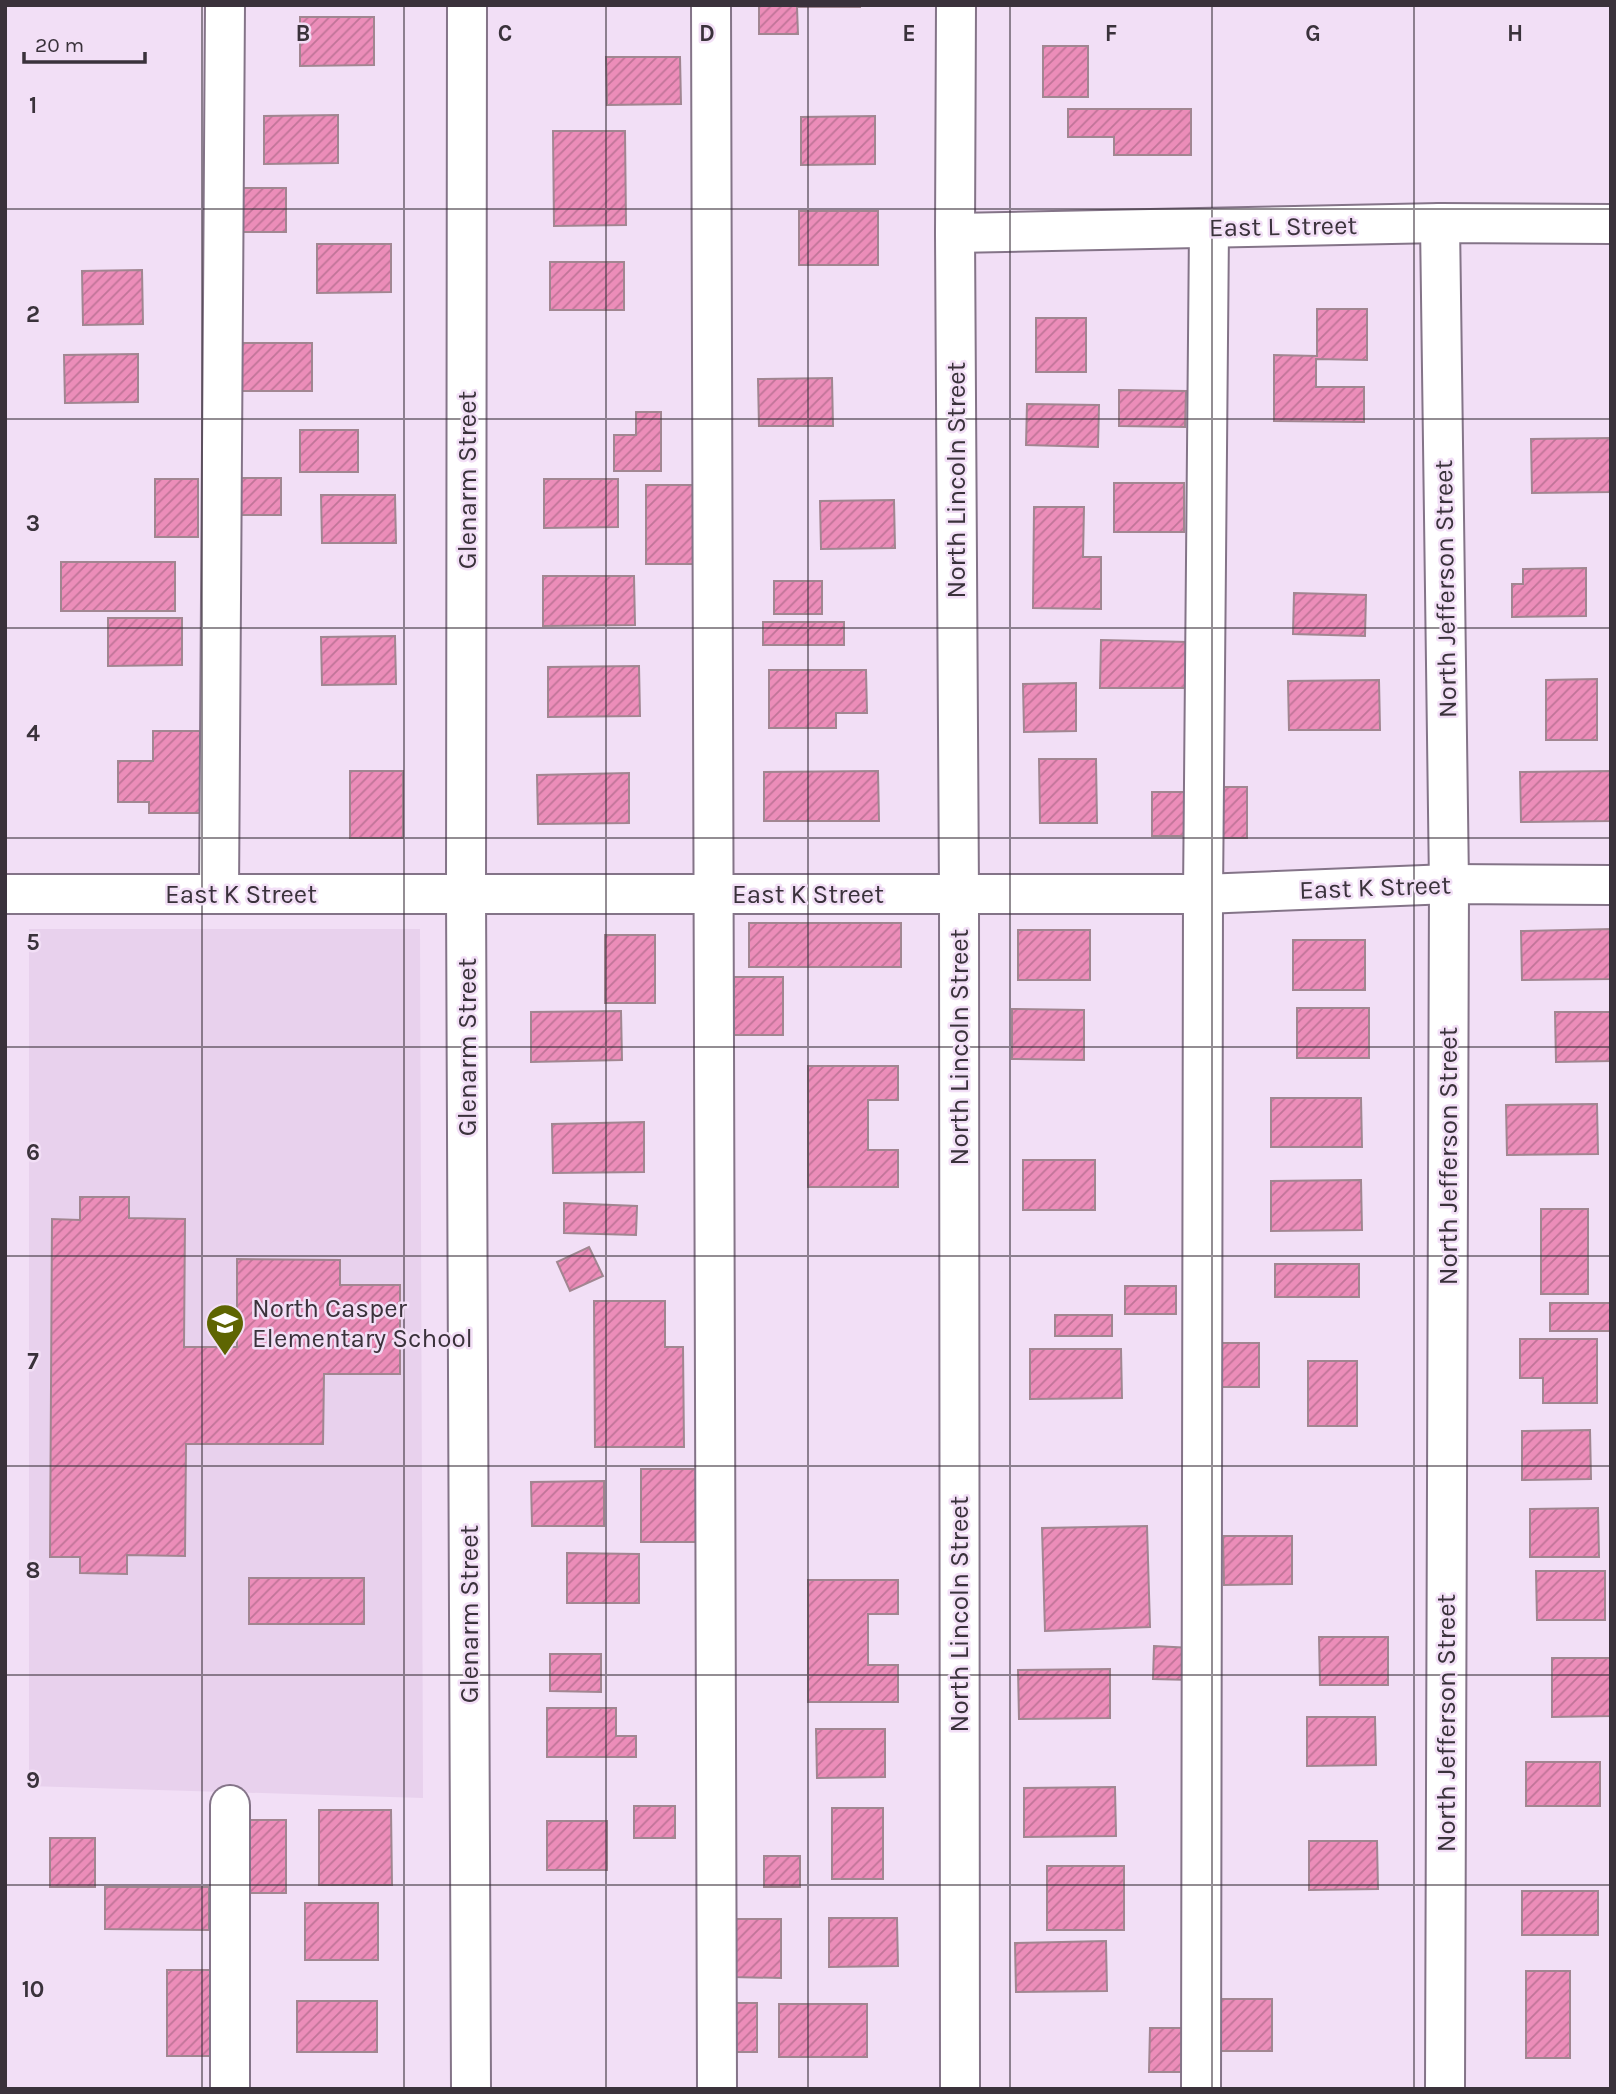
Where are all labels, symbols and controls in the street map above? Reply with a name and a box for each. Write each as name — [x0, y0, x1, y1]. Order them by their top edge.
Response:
text: B — [296, 20, 310, 47]
text: C — [498, 20, 512, 47]
text: D — [699, 20, 715, 47]
text: E — [902, 20, 916, 47]
text: F — [1105, 20, 1117, 47]
text: G — [1305, 20, 1321, 47]
text: H — [1507, 20, 1523, 47]
scale bar — [24, 21, 145, 65]
text: 20 m — [35, 33, 84, 57]
text: 1 — [29, 92, 37, 119]
street label: East L Street — [1209, 210, 1358, 243]
text: 2 — [26, 301, 40, 328]
street label: North Lincoln Street — [941, 361, 972, 598]
street label: Glenarm Street — [452, 390, 483, 569]
street label: North Jefferson Street — [1428, 459, 1463, 719]
text: 3 — [26, 510, 40, 537]
text: 4 — [26, 720, 40, 747]
street label: East K Street — [1299, 869, 1452, 906]
street label: East K Street — [165, 879, 317, 910]
street label: East K Street — [732, 879, 884, 910]
street label: North Lincoln Street — [944, 928, 975, 1165]
text: 5 — [26, 929, 40, 956]
street label: Glenarm Street — [452, 957, 483, 1136]
street label: North Jefferson Street — [1433, 1027, 1464, 1285]
text: 6 — [26, 1139, 40, 1166]
place label: North Casper Elementary School — [252, 1293, 473, 1354]
school or university icon: North Casper Elementary School — [204, 1302, 246, 1357]
text: 7 — [27, 1348, 39, 1375]
street label: North Lincoln Street — [944, 1495, 975, 1732]
street label: Glenarm Street — [454, 1524, 485, 1703]
text: 8 — [26, 1557, 40, 1584]
street label: North Jefferson Street — [1431, 1594, 1462, 1852]
text: 9 — [26, 1767, 40, 1794]
text: 10 — [22, 1976, 44, 2003]

